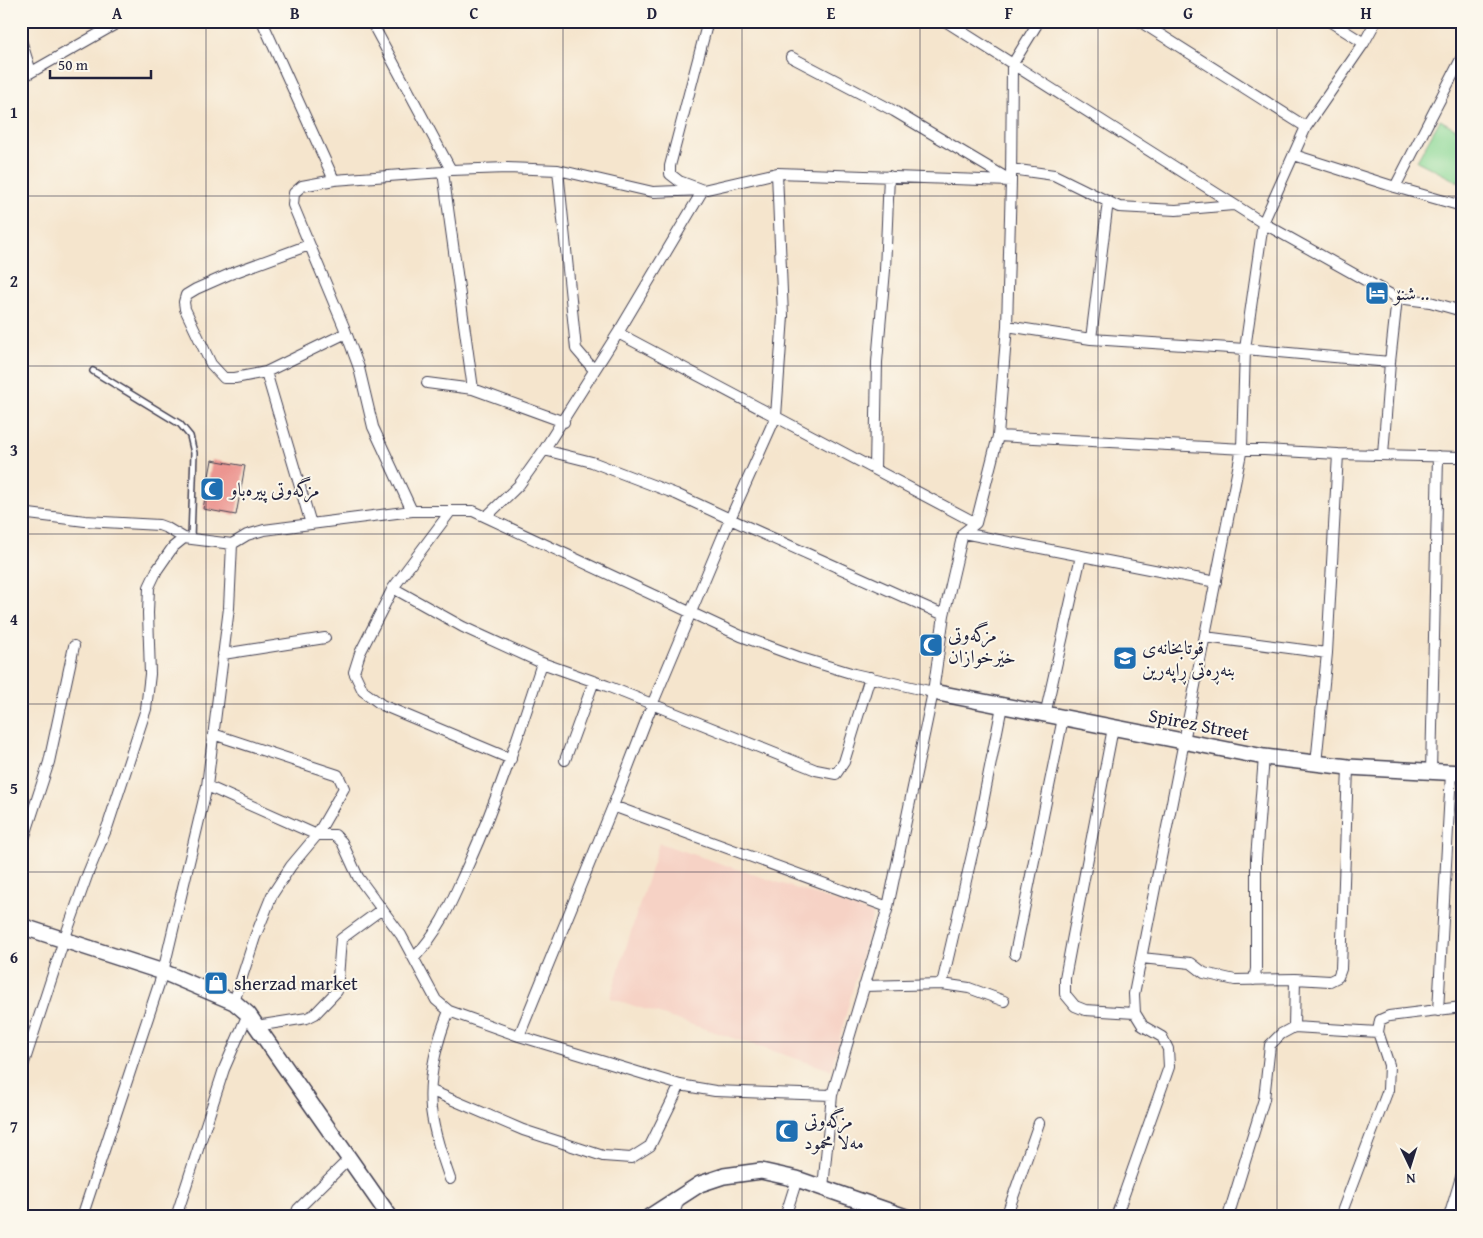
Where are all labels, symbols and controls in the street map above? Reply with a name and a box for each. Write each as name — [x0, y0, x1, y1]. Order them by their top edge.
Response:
text: A — [112, 1, 123, 25]
text: B — [290, 1, 300, 25]
text: C — [469, 1, 479, 25]
text: D — [647, 1, 657, 25]
text: E — [827, 1, 836, 25]
text: F — [1005, 1, 1013, 25]
text: G — [1183, 1, 1193, 25]
text: H — [1360, 1, 1372, 25]
scale bar — [50, 48, 151, 80]
text: 50 m — [58, 54, 89, 75]
text: 1 — [10, 100, 18, 124]
text: 2 — [10, 269, 18, 293]
place label: شنۆ .. — [1392, 279, 1429, 307]
hotel icon: شنۆ .. — [1364, 280, 1390, 306]
text: 3 — [10, 438, 18, 462]
place label: مزگەوتی پیرەباو — [228, 475, 320, 503]
mosque icon: مزگەوتی پیرەباو — [199, 476, 225, 502]
text: 4 — [10, 607, 18, 631]
place label: مزگەوتی خێرخوازان — [948, 620, 1016, 670]
mosque icon: مزگەوتی خێرخوازان — [918, 632, 944, 658]
place label: قوتابخانەی بنەڕەتی ڕاپەرین — [1142, 633, 1235, 685]
school or university icon: قوتابخانەی بنەڕەتی ڕاپەرین — [1112, 645, 1138, 671]
street label: Spirez Street — [1146, 701, 1252, 748]
text: 5 — [10, 776, 18, 800]
text: 6 — [10, 945, 18, 969]
place label: sherzad market — [234, 969, 358, 997]
shop icon: sherzad market — [203, 970, 229, 996]
place label: مزگه‌وتی مه‌لا محمود — [804, 1106, 864, 1156]
text: 7 — [10, 1114, 18, 1138]
mosque icon: مزگه‌وتی مه‌لا محمود — [774, 1118, 800, 1144]
north arrow — [1386, 1140, 1436, 1190]
text: N — [1405, 1169, 1416, 1189]

